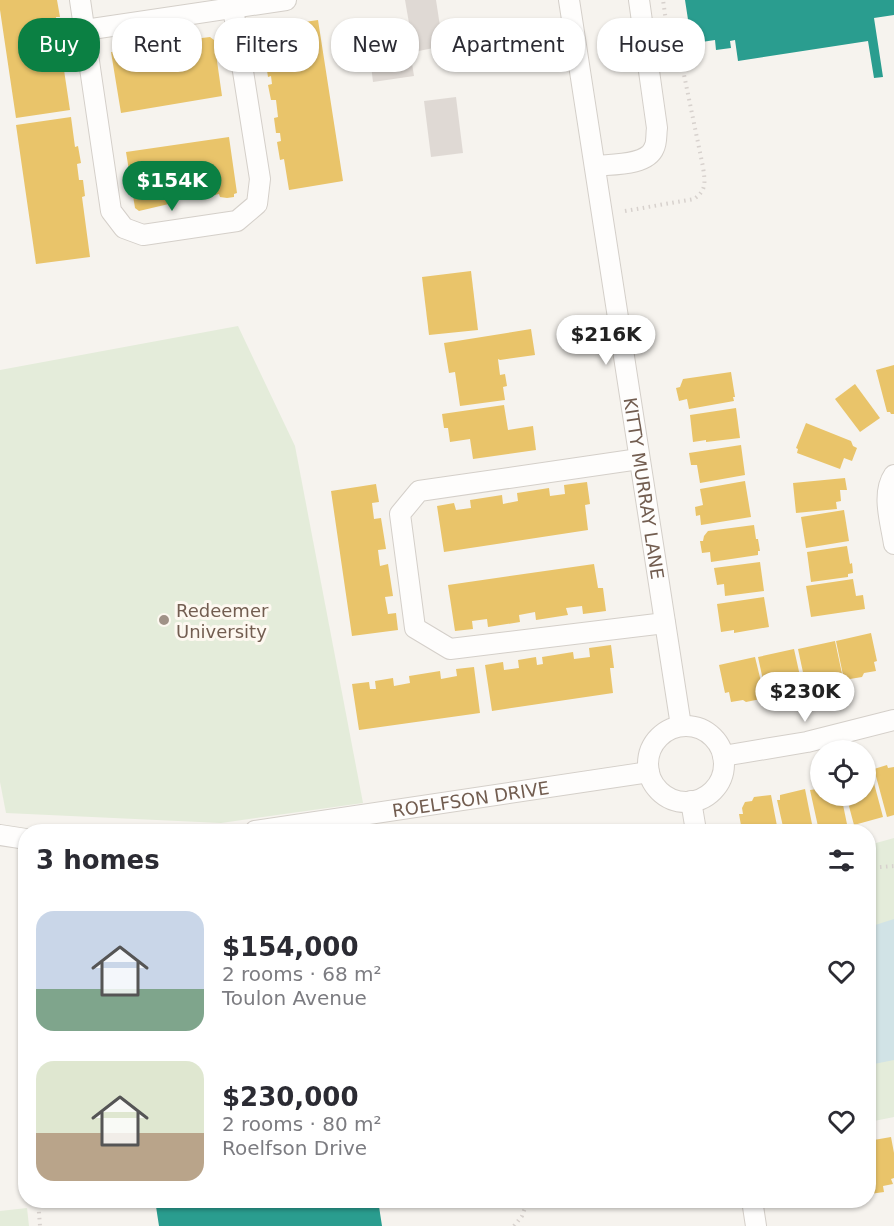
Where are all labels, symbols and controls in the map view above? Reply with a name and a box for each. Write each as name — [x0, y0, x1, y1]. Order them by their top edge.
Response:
chip: Buy — [18, 18, 100, 72]
chip: Rent — [112, 18, 202, 72]
chip: Filters — [214, 18, 319, 72]
chip: New — [331, 18, 419, 72]
chip: Apartment — [431, 18, 585, 72]
chip: House — [597, 18, 705, 72]
pin: $154K — [130, 161, 214, 212]
text: $154K — [136, 168, 208, 192]
pin: $216K — [564, 315, 648, 366]
text: $216K — [570, 322, 642, 346]
street label: KITTY MURRAY LANE — [620, 396, 669, 581]
place label: Redeemer University — [176, 600, 269, 642]
marker: Redeemer University — [157, 613, 171, 627]
pin: $230K — [763, 672, 847, 723]
text: $230K — [769, 679, 841, 703]
map controls — [810, 740, 876, 806]
button: locate — [810, 740, 876, 806]
street label: ROELFSON DRIVE — [391, 777, 550, 821]
icon: filters — [825, 844, 858, 877]
text: 3 homes — [36, 845, 160, 875]
text: $154,000 — [222, 932, 359, 962]
icon: home — [84, 935, 156, 1007]
icon: heart — [825, 955, 858, 988]
text: 2 rooms · 68 m² — [222, 962, 382, 986]
text: Toulon Avenue — [222, 986, 367, 1010]
text: $230,000 — [222, 1082, 359, 1112]
icon: home — [84, 1085, 156, 1157]
icon: heart — [825, 1105, 858, 1138]
text: 2 rooms · 80 m² — [222, 1112, 382, 1136]
text: Roelfson Drive — [222, 1136, 367, 1160]

